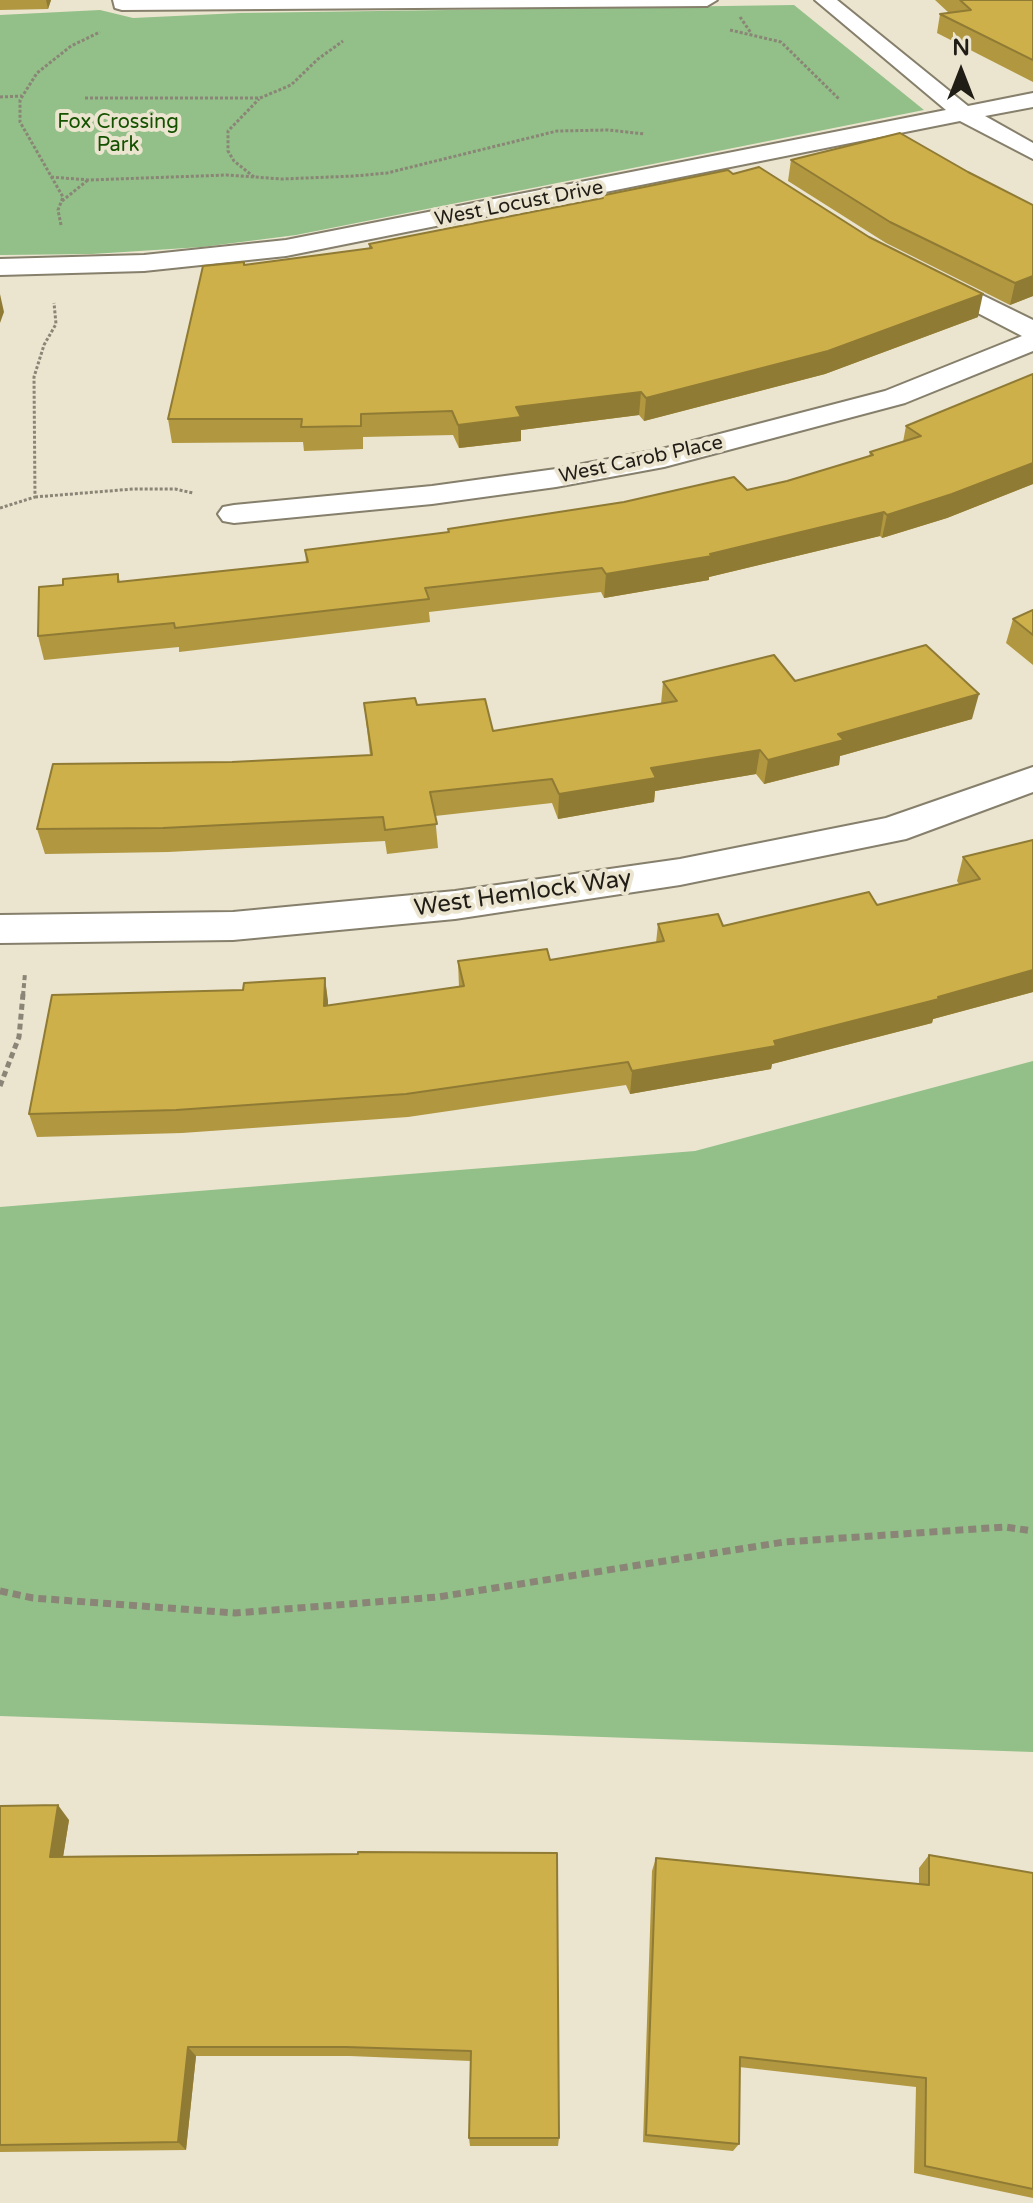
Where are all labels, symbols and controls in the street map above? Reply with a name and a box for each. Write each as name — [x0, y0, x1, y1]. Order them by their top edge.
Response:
north arrow — [921, 32, 1001, 112]
text: N — [952, 35, 970, 61]
park label: Fox Crossing Park — [57, 111, 179, 158]
street label: West Locust Drive — [433, 176, 605, 232]
street label: West Carob Place — [557, 431, 725, 489]
street label: West Hemlock Way — [412, 864, 634, 924]

